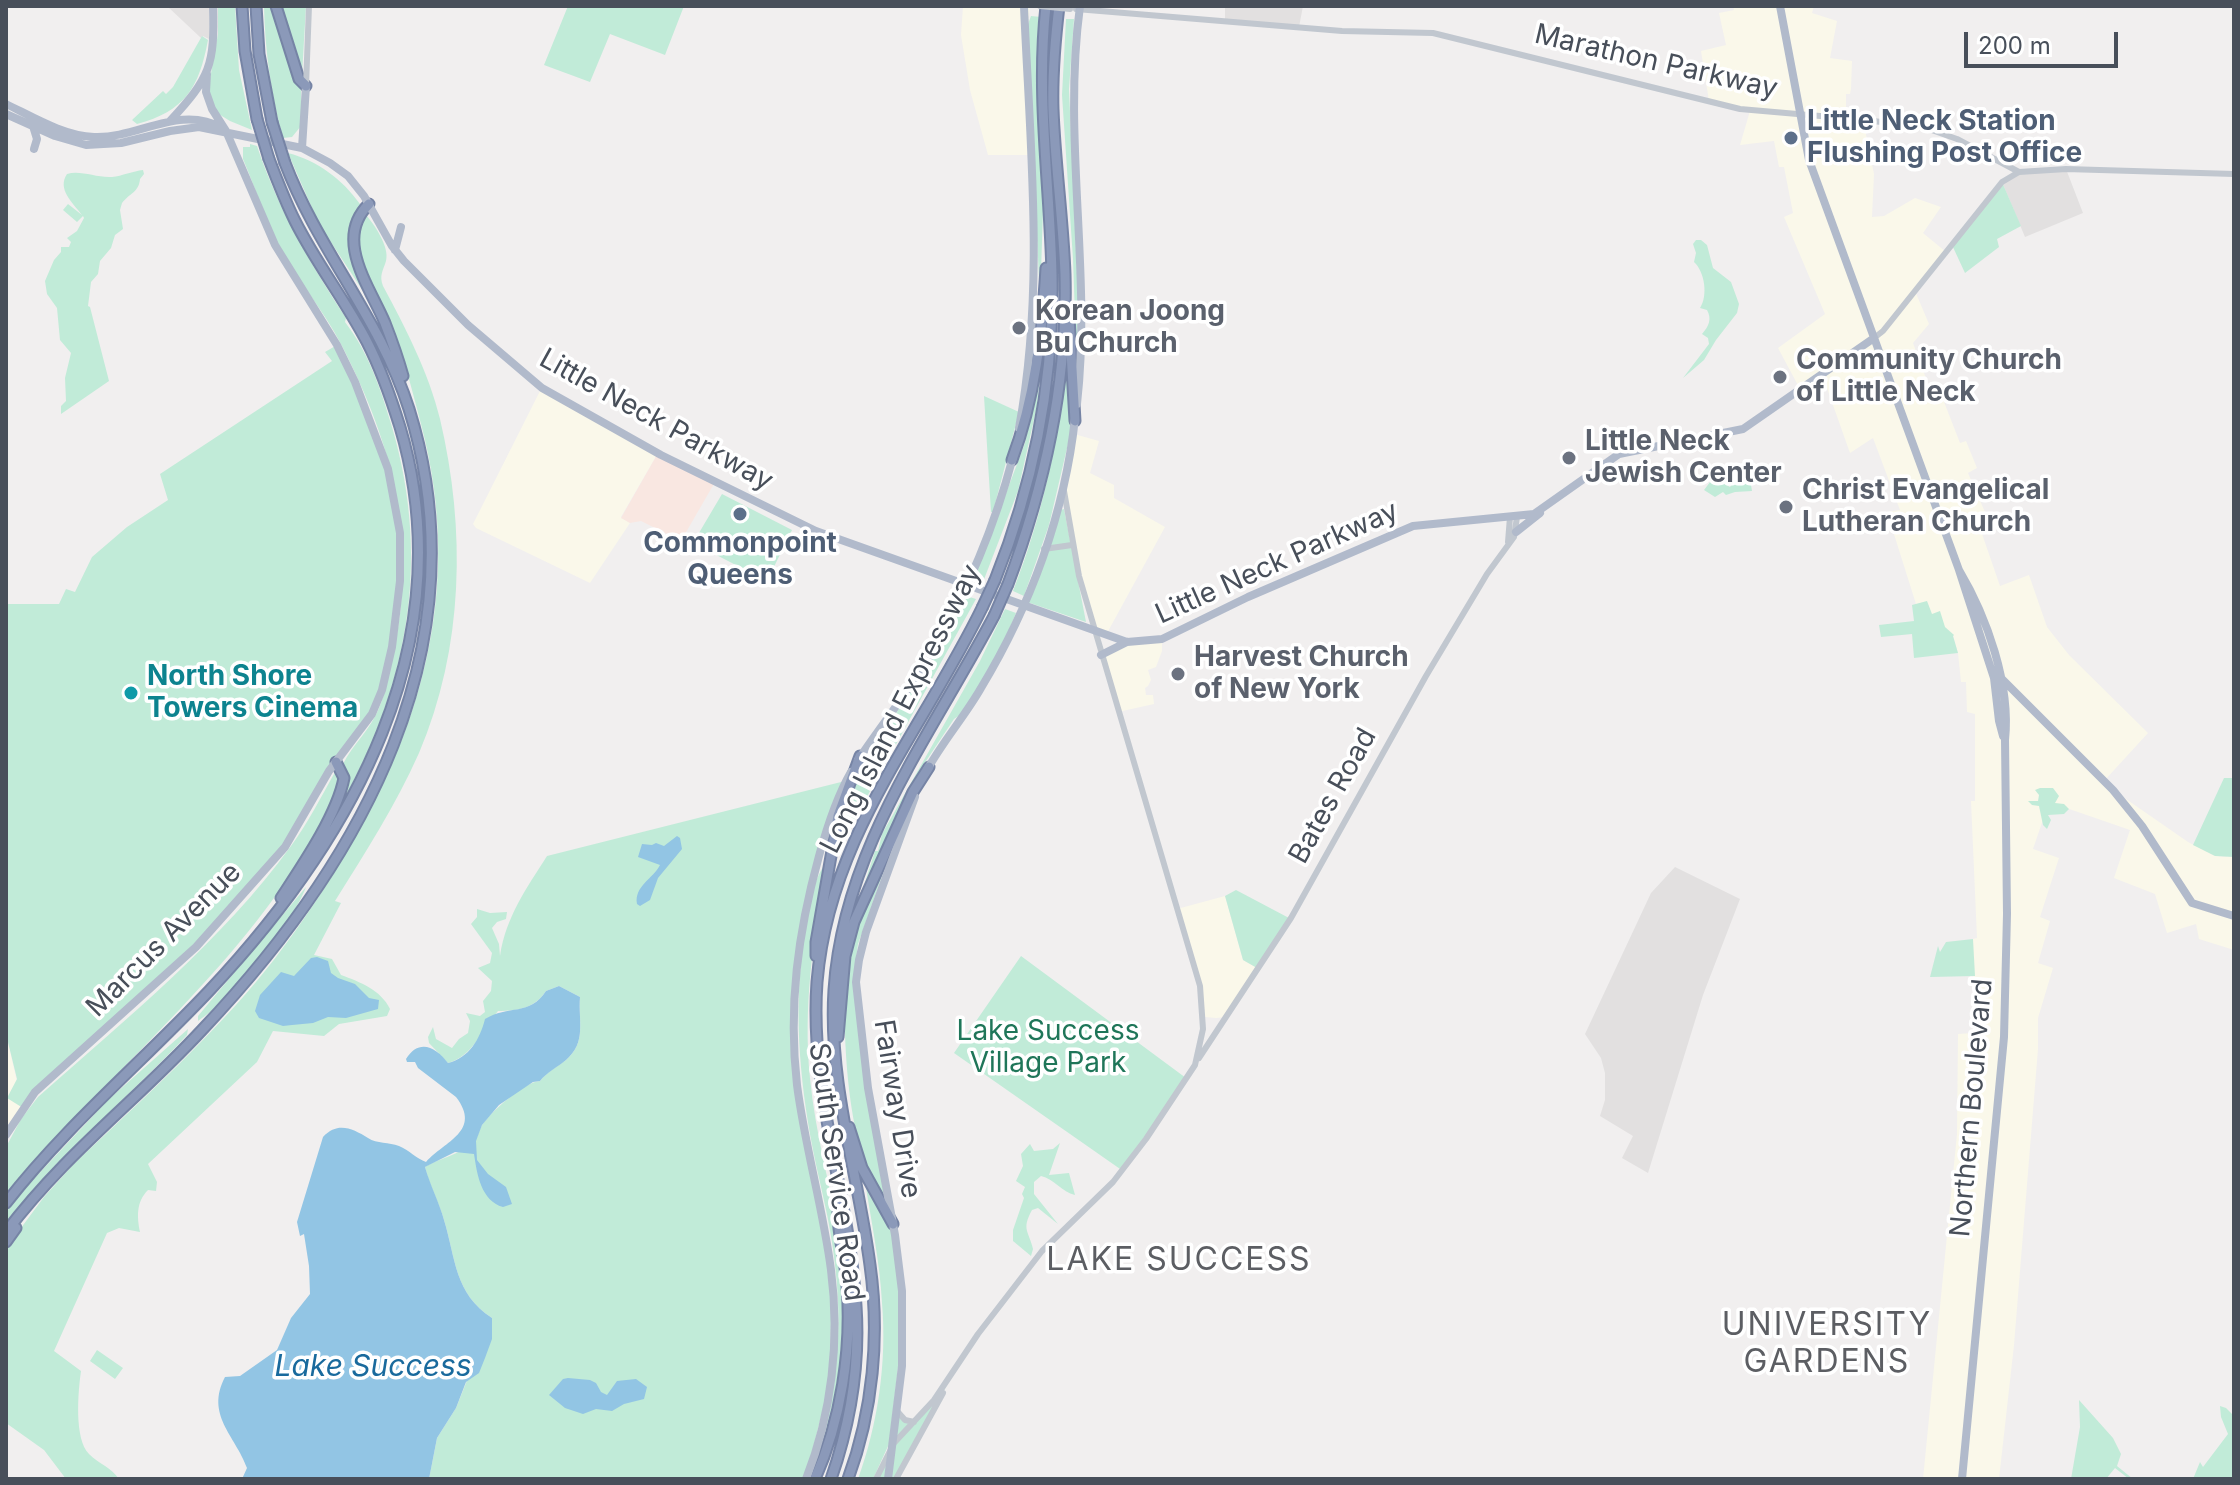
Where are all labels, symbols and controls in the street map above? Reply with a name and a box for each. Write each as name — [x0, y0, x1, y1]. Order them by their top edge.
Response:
scale bar — [1968, 16, 2122, 66]
street label: Marathon Parkway — [1531, 18, 1781, 106]
text: 200 m — [1978, 31, 2051, 60]
place label: Little Neck Station Flushing Post Office — [1807, 105, 2082, 171]
marker: Little Neck Station Flushing Post Office — [1782, 129, 1800, 147]
place label: Korean Joong Bu Church — [1035, 295, 1225, 361]
marker: Korean Joong Bu Church — [1010, 319, 1028, 337]
street label: Little Neck Parkway — [533, 342, 779, 498]
place label: Community Church of Little Neck — [1796, 344, 2062, 410]
marker: Community Church of Little Neck — [1771, 368, 1789, 386]
place label: Little Neck Jewish Center — [1585, 425, 1782, 491]
marker: Little Neck Jewish Center — [1560, 449, 1578, 467]
place label: Christ Evangelical Lutheran Church — [1802, 474, 2049, 540]
street label: Little Neck Parkway — [1151, 494, 1403, 632]
marker: Christ Evangelical Lutheran Church — [1777, 498, 1795, 516]
marker: Commonpoint Queens — [731, 505, 749, 523]
place label: Commonpoint Queens — [643, 527, 837, 593]
street label: Long Island Expressway — [813, 559, 989, 859]
place label: Harvest Church of New York — [1194, 641, 1409, 707]
place label: North Shore Towers Cinema — [147, 660, 358, 726]
marker: Harvest Church of New York — [1169, 665, 1187, 683]
marker: North Shore Towers Cinema — [122, 684, 140, 702]
street label: Bates Road — [1282, 723, 1384, 869]
street label: Marcus Avenue — [80, 856, 248, 1024]
street label: Northern Boulevard — [1944, 977, 2000, 1239]
park label: Lake Success Village Park — [957, 1015, 1139, 1081]
street label: Fairway Drive — [866, 1017, 928, 1201]
street label: South Service Road — [801, 1041, 871, 1303]
district label: LAKE SUCCESS — [1046, 1241, 1312, 1279]
district label: UNIVERSITY GARDENS — [1722, 1306, 1932, 1381]
water label: Lake Success — [274, 1349, 472, 1385]

